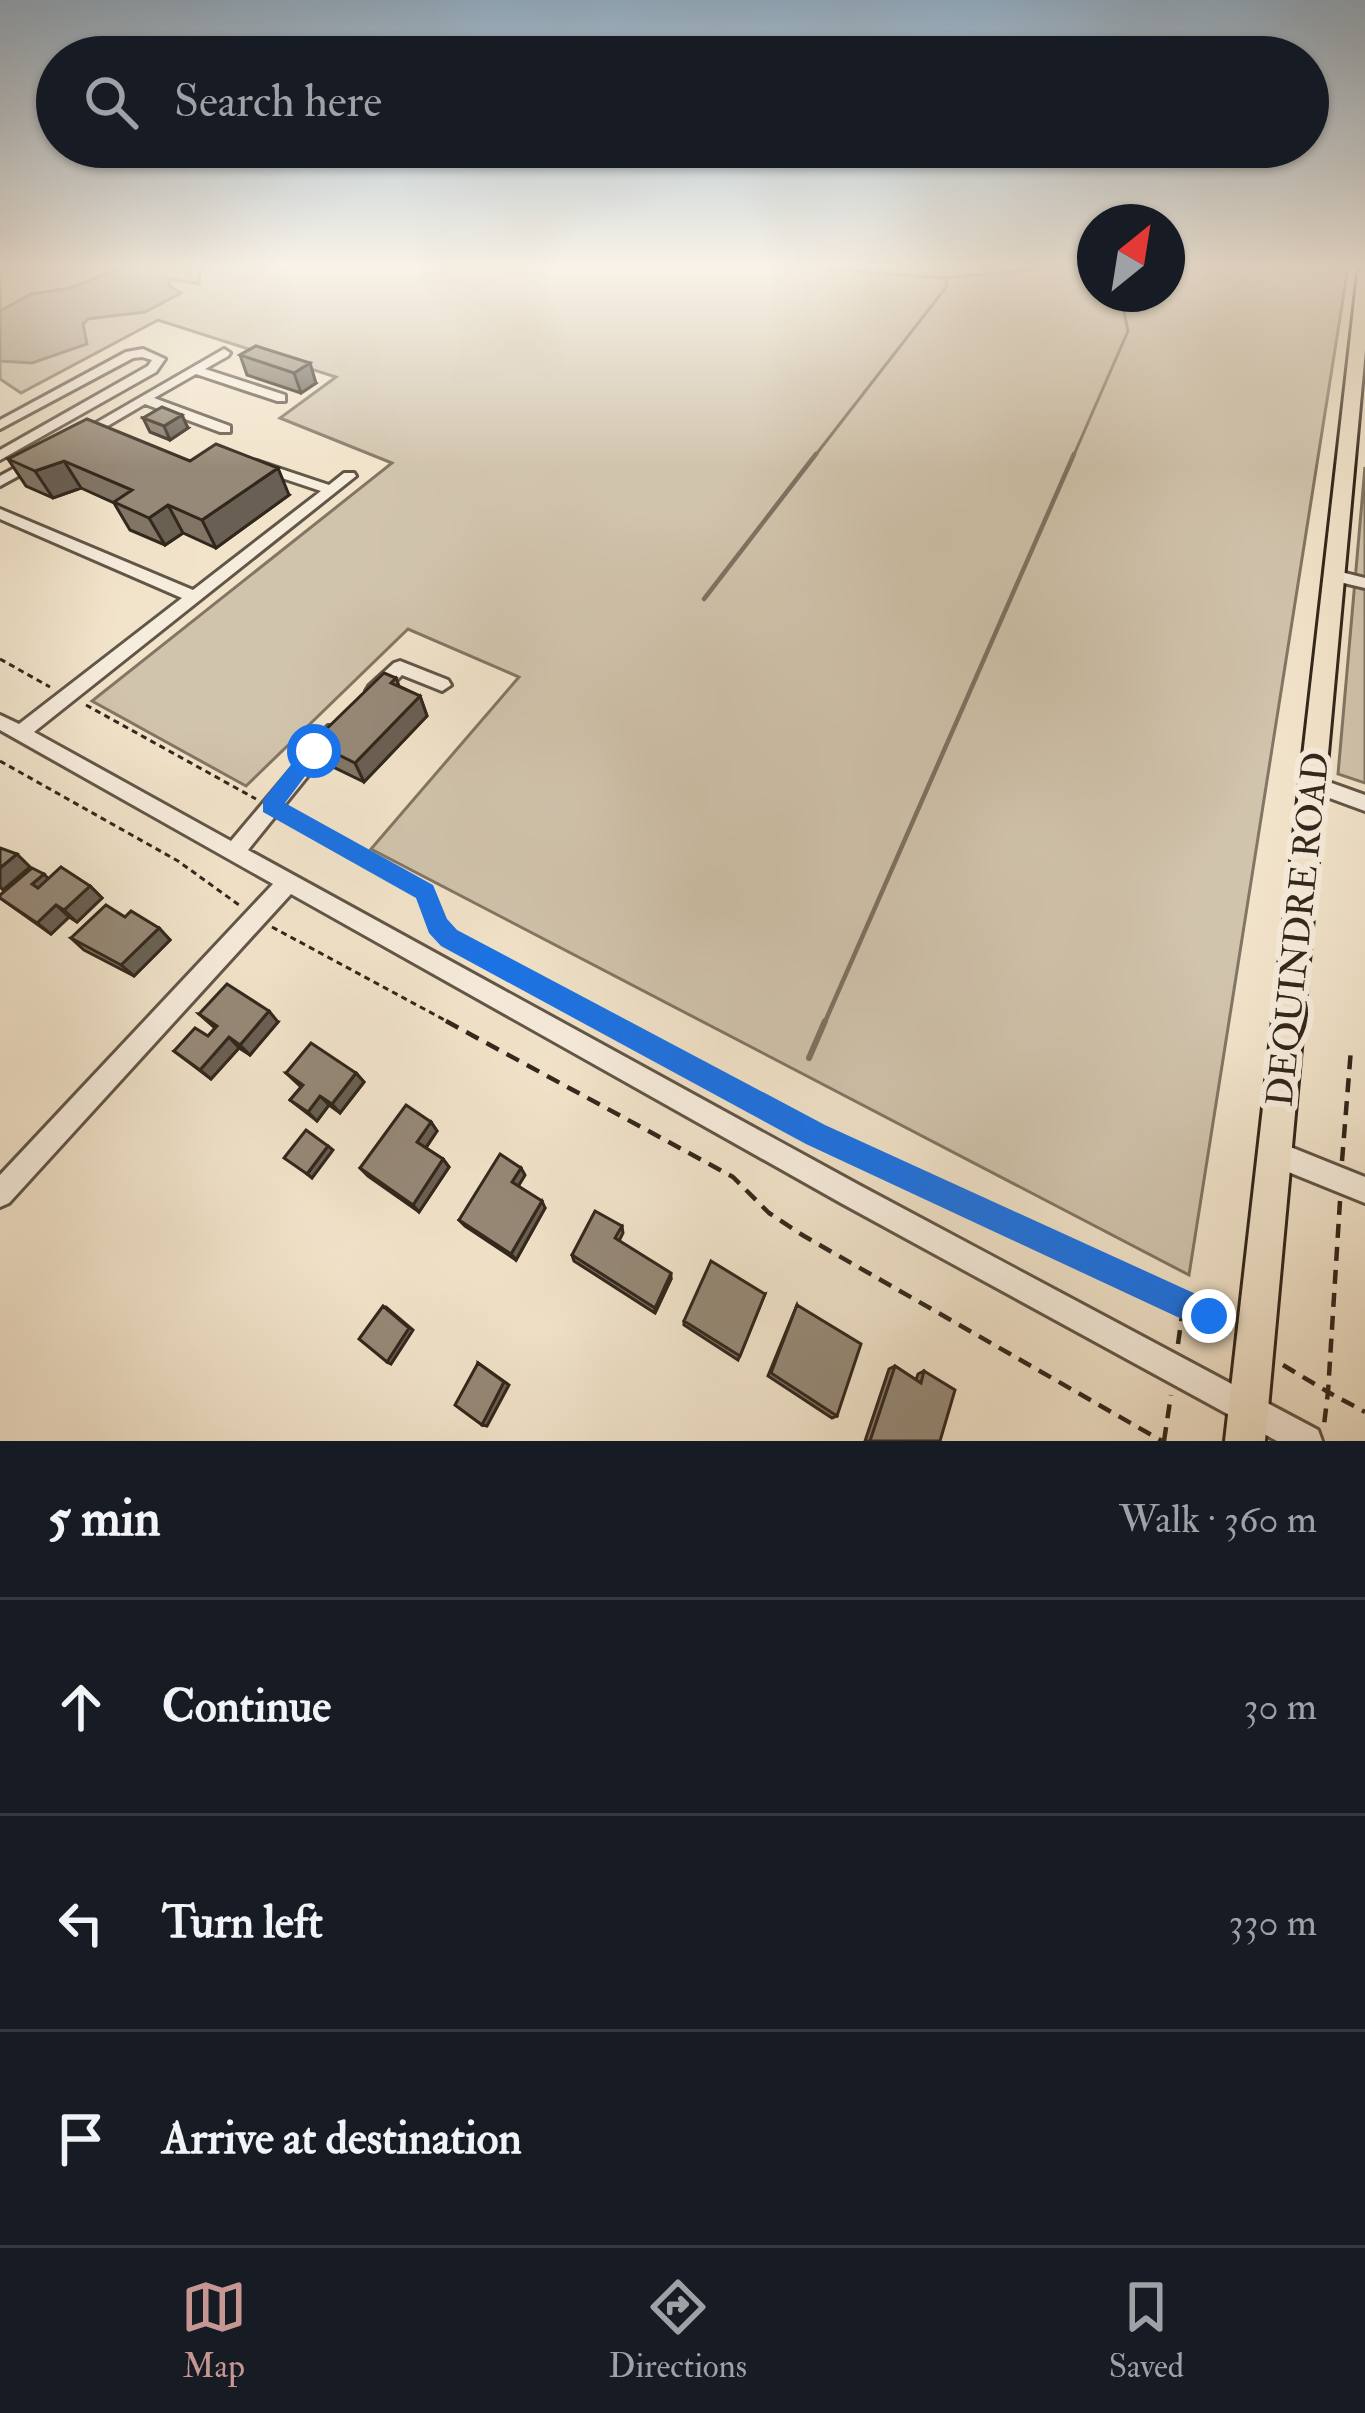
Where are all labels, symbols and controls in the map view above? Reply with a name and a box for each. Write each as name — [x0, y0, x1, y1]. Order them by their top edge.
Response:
search box — [36, 36, 1329, 168]
icon: search — [78, 69, 144, 135]
text: Search here — [174, 74, 382, 130]
north arrow — [1077, 204, 1185, 312]
route start — [287, 724, 341, 778]
street label: DEQUINDRE ROAD — [1257, 750, 1339, 1109]
route end — [1182, 1289, 1236, 1343]
text: 5 min — [48, 1487, 161, 1551]
text: Walk · 360 m — [1119, 1495, 1317, 1544]
icon: ahead — [48, 1674, 114, 1740]
text: Continue — [162, 1679, 331, 1735]
text: 30 m — [1244, 1682, 1317, 1731]
icon: left — [48, 1890, 114, 1956]
text: Turn left — [162, 1895, 323, 1951]
text: 330 m — [1229, 1898, 1317, 1947]
icon: arrive — [48, 2106, 114, 2172]
text: Arrive at destination — [162, 2111, 522, 2167]
tab: Map — [181, 2274, 247, 2387]
tab: Directions — [609, 2274, 747, 2387]
tab: Saved — [1109, 2274, 1184, 2387]

